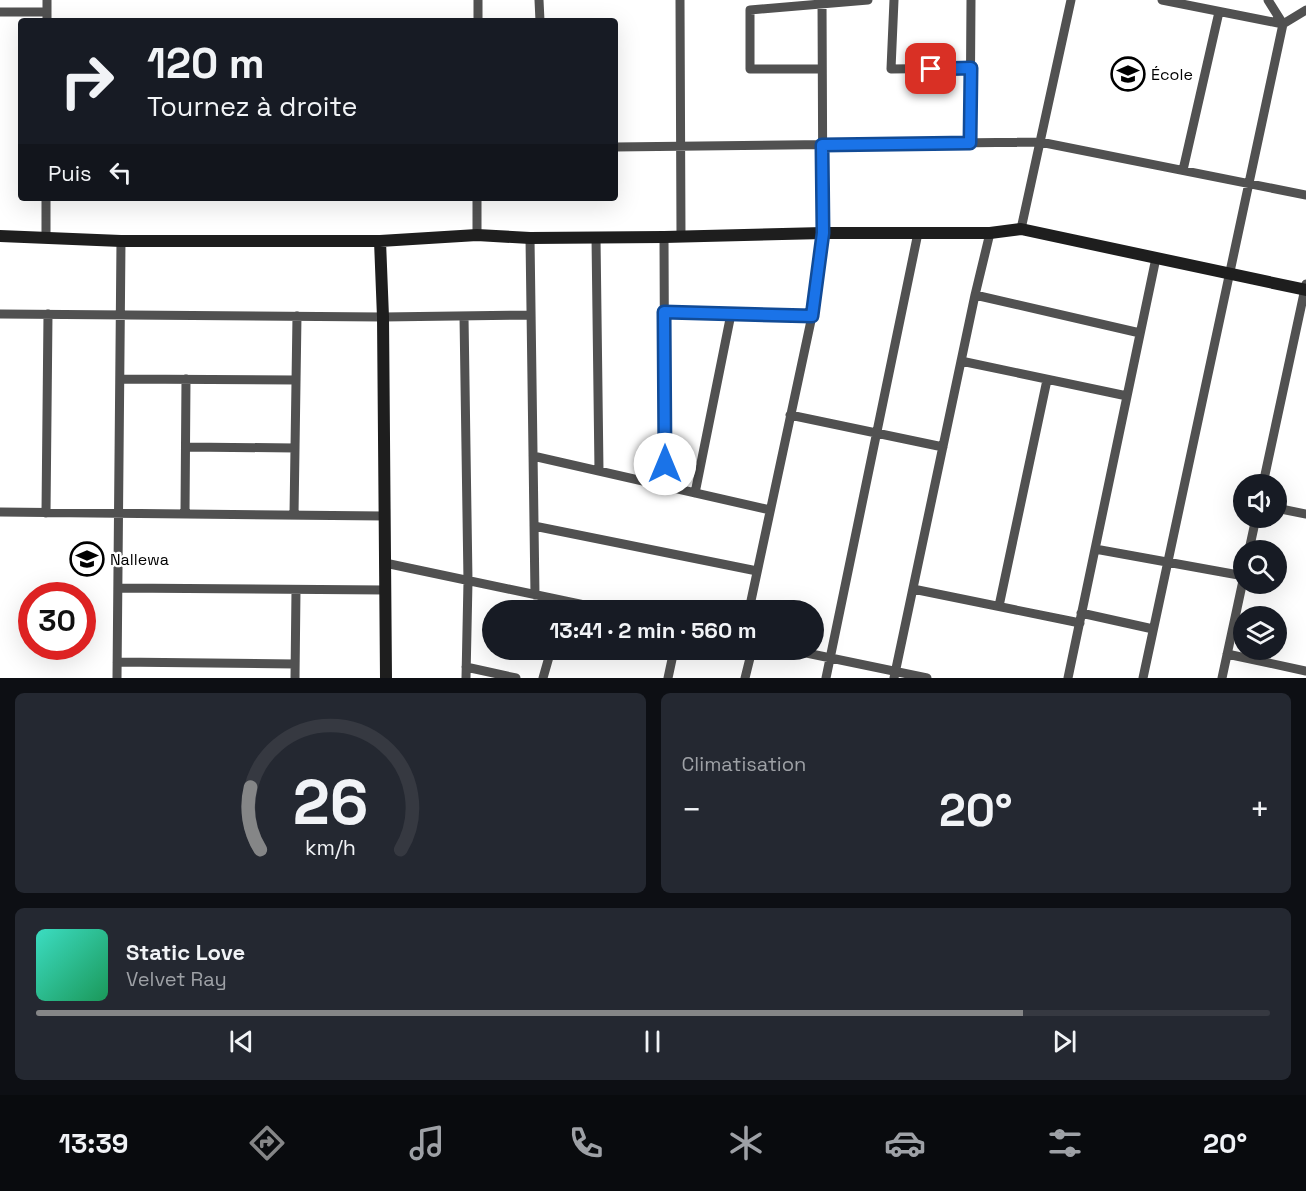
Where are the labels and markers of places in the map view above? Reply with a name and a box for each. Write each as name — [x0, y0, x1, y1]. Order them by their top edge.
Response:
pin — [905, 43, 956, 94]
school or university icon: École — [1110, 56, 1146, 92]
place label: École — [1151, 64, 1193, 85]
school or university icon: Nallewa — [69, 541, 105, 577]
place label: Nallewa — [110, 549, 169, 570]

